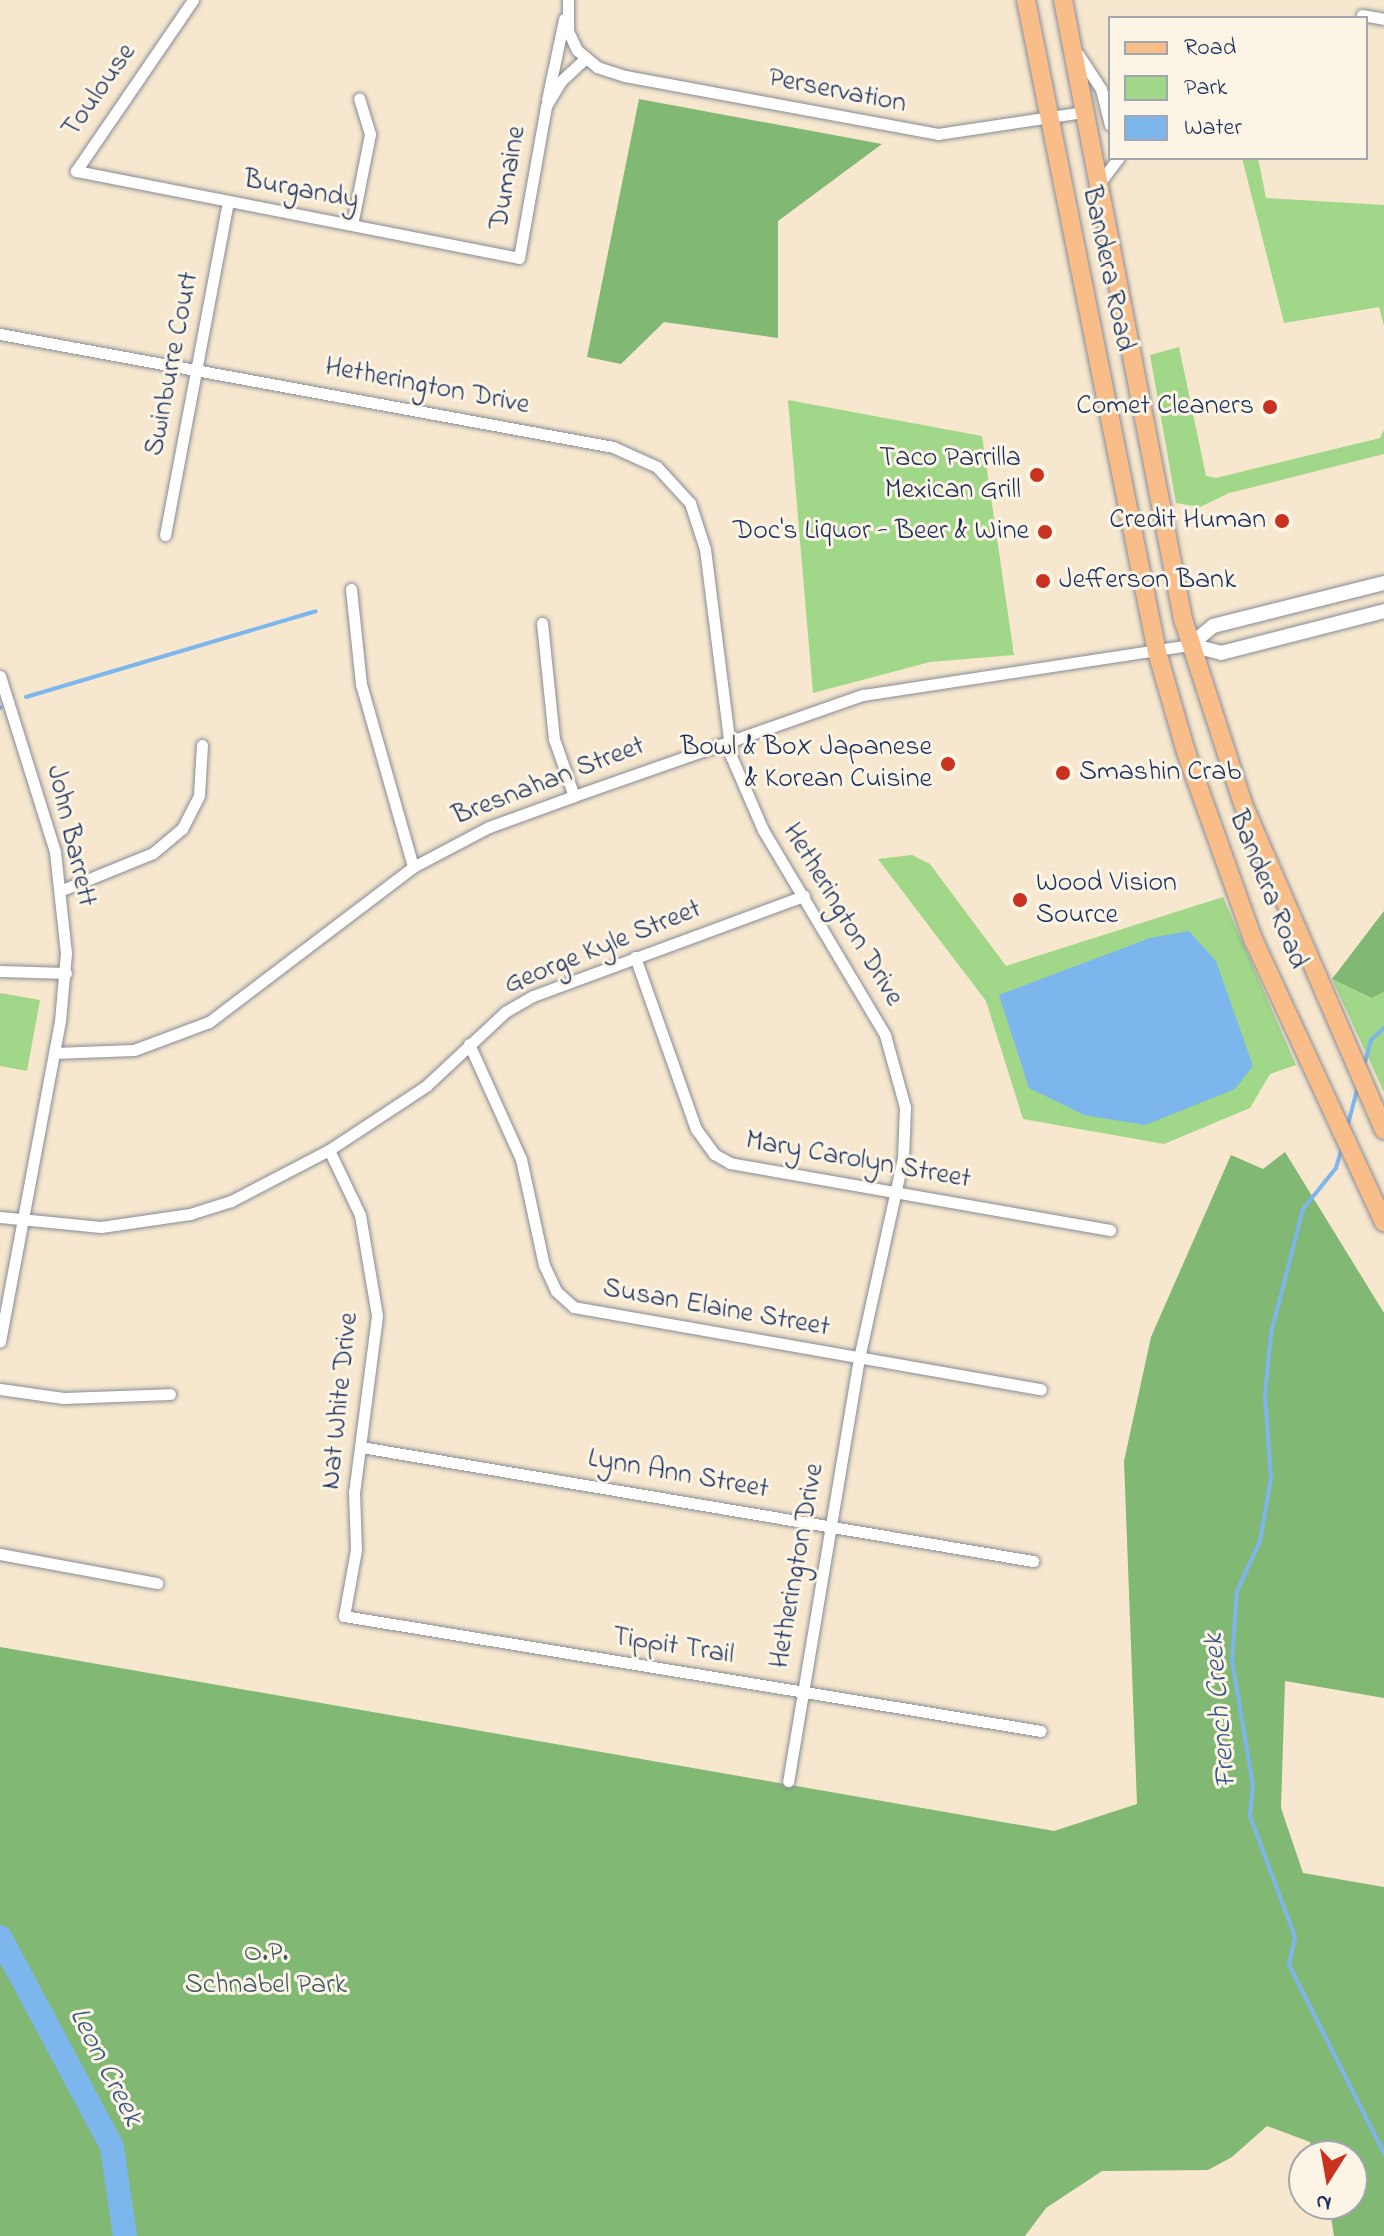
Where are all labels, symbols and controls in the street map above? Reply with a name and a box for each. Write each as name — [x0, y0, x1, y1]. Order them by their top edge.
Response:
legend — [1108, 16, 1368, 160]
text: Road — [1184, 31, 1236, 66]
street label: Toulouse — [55, 37, 145, 145]
street label: Perservation — [765, 62, 909, 122]
text: Park — [1184, 71, 1227, 106]
text: Water — [1184, 111, 1242, 146]
street label: Dumaine — [483, 124, 535, 232]
street label: Burgandy — [241, 163, 361, 219]
street label: Bandera Road — [1073, 183, 1141, 355]
street label: Swinburre Court — [139, 269, 207, 459]
street label: Hetherington Drive — [322, 351, 532, 423]
place label: Comet Cleaners — [1076, 390, 1254, 424]
marker: Comet Cleaners — [1261, 398, 1279, 416]
place label: Taco Parrilla Mexican Grill — [879, 442, 1021, 508]
marker: Taco Parrilla Mexican Grill — [1028, 466, 1046, 484]
place label: Credit Human — [1109, 504, 1266, 538]
marker: Credit Human — [1273, 512, 1291, 530]
place label: Doc's Liquor - Beer & Wine — [733, 515, 1029, 549]
marker: Doc's Liquor - Beer & Wine — [1036, 523, 1054, 541]
place label: Jefferson Bank — [1059, 564, 1236, 598]
marker: Jefferson Bank — [1034, 572, 1052, 590]
street label: Bresnahan Street — [448, 730, 650, 834]
place label: Bowl & BoX Japanese & Korean Cuisine — [680, 731, 932, 797]
marker: Bowl & BoX Japanese & Korean Cuisine — [939, 755, 957, 773]
place label: Smashin Crab — [1079, 756, 1241, 790]
street label: John Barrett — [37, 762, 103, 910]
marker: Smashin Crab — [1054, 764, 1072, 782]
street label: Bandera Road — [1220, 806, 1314, 974]
street label: Hetherington Drive — [774, 817, 910, 1013]
place label: Wood Vision Source — [1036, 867, 1177, 933]
marker: Wood Vision Source — [1011, 891, 1029, 909]
street label: George Kyle Street — [500, 893, 706, 1003]
street label: Mary Carolyn Street — [743, 1125, 973, 1197]
street label: Susan Elaine Street — [600, 1273, 832, 1345]
street label: Nat White Drive — [315, 1311, 367, 1491]
street label: Lynn Ann Street — [585, 1443, 771, 1507]
street label: Hetherington Drive — [763, 1461, 833, 1671]
street label: Tippit Trail — [610, 1621, 736, 1673]
water label: French Creek — [1196, 1632, 1246, 1790]
park label: O.P. Schnabel Park — [185, 1937, 347, 2003]
water label: Leon Creek — [60, 2002, 150, 2132]
north arrow — [1288, 2140, 1368, 2220]
text: N — [1313, 2184, 1334, 2219]

